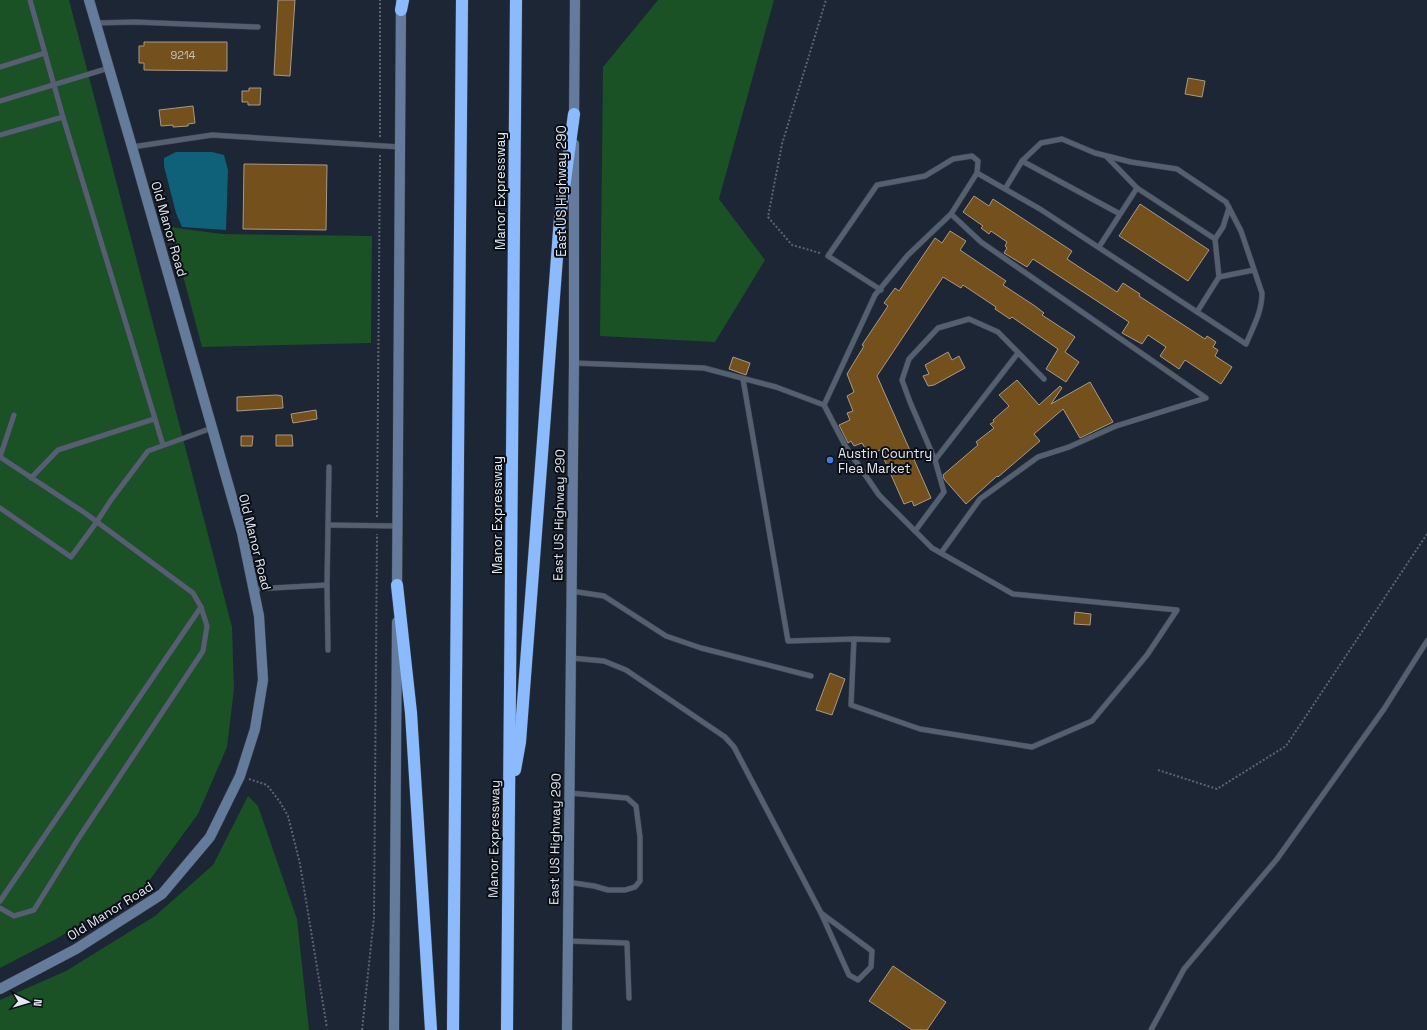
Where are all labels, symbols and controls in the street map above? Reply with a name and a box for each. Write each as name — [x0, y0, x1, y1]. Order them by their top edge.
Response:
house number: 9214 — [171, 48, 196, 62]
street label: East US Highway 290 — [553, 125, 570, 257]
street label: Manor Expressway — [492, 132, 509, 250]
street label: Old Manor Road — [147, 179, 191, 279]
place label: Austin Country Flea Market — [838, 445, 932, 477]
street label: East US Highway 290 — [549, 449, 569, 581]
marker: Austin Country Flea Market — [825, 455, 835, 465]
street label: Manor Expressway — [489, 456, 506, 574]
street label: Old Manor Road — [235, 492, 275, 592]
street label: East US Highway 290 — [545, 773, 565, 905]
street label: Manor Expressway — [484, 780, 504, 898]
street label: Old Manor Road — [64, 878, 156, 944]
north arrow — [8, 982, 48, 1022]
text: N — [31, 999, 45, 1007]

